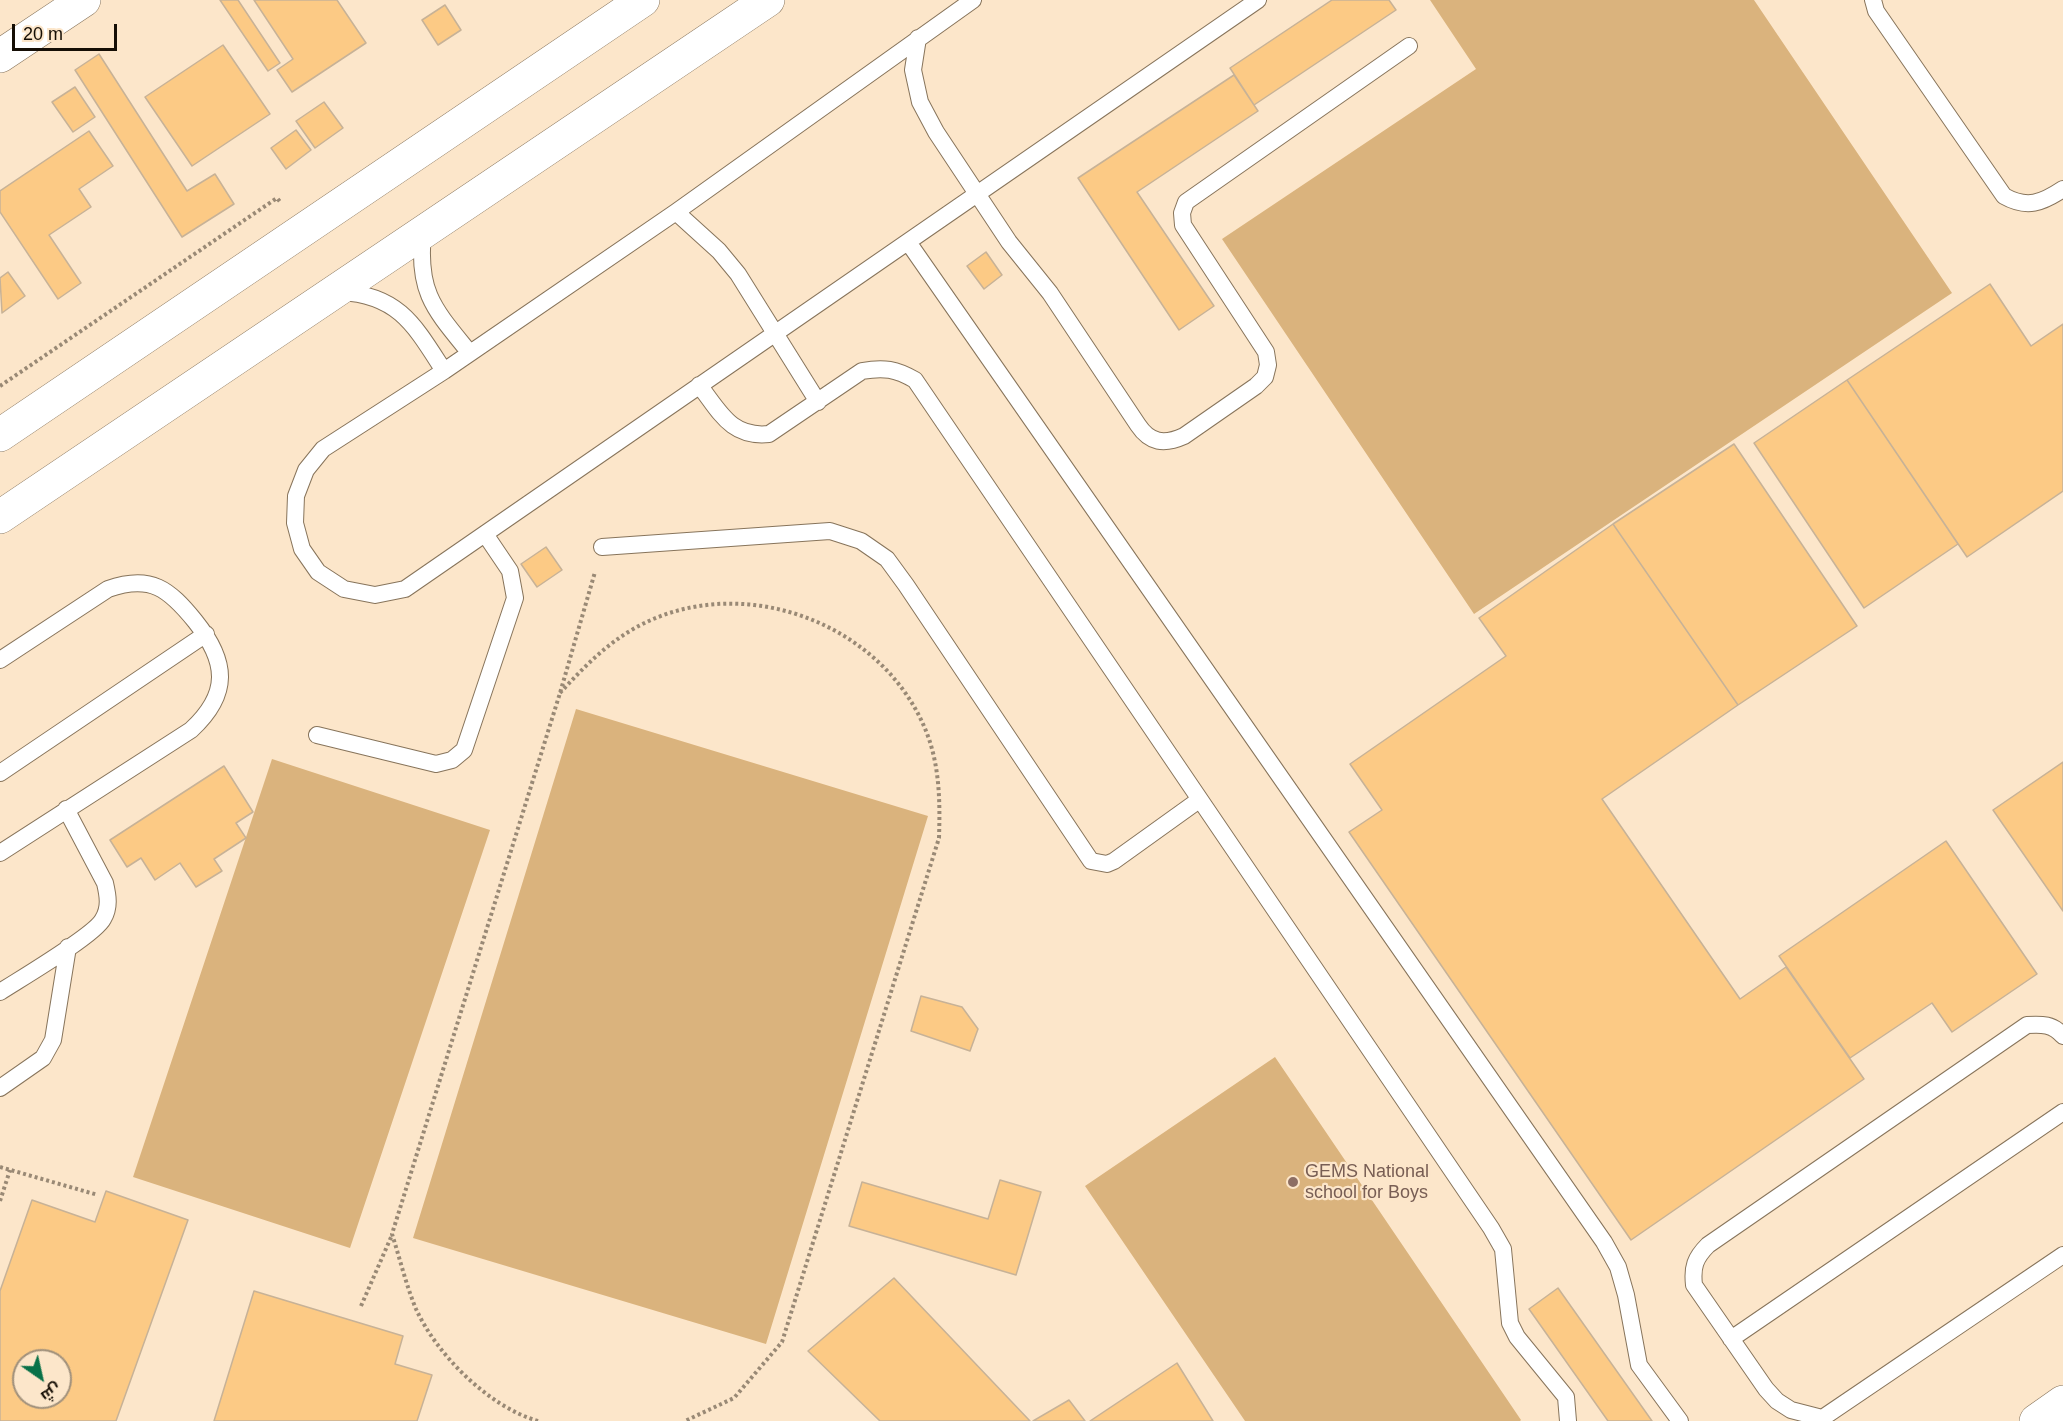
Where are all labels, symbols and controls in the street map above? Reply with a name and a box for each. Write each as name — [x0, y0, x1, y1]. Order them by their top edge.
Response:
scale bar — [15, 12, 120, 50]
text: 20 m — [23, 24, 63, 44]
place label: GEMS National school for Boys — [1305, 1161, 1429, 1204]
marker: GEMS National school for Boys — [1286, 1175, 1300, 1189]
north arrow — [12, 1349, 72, 1409]
text: ش — [38, 1380, 64, 1405]

